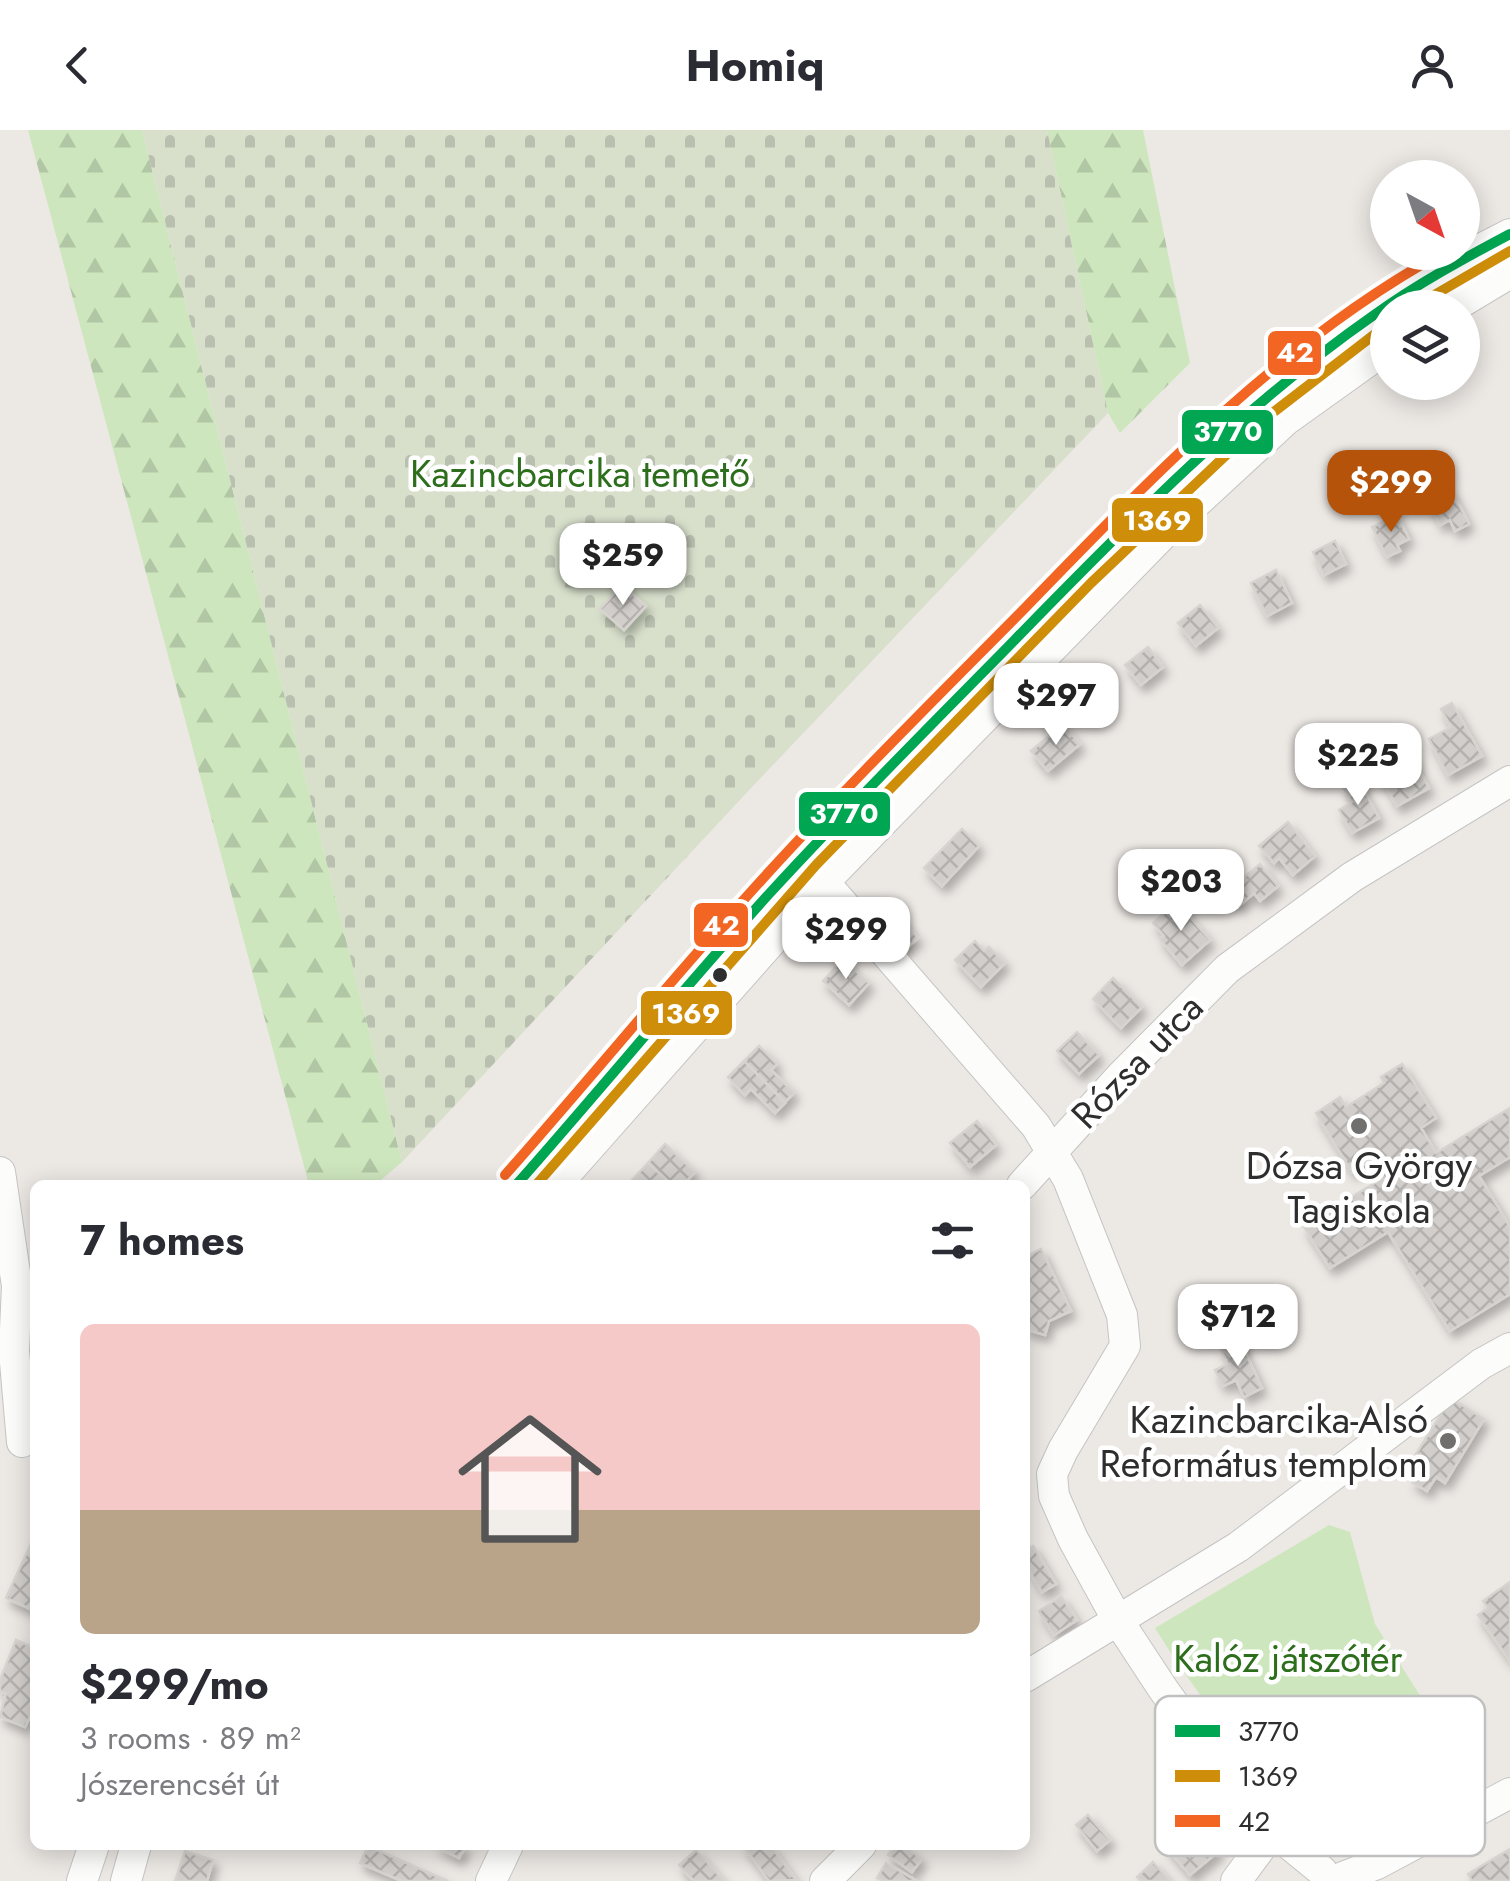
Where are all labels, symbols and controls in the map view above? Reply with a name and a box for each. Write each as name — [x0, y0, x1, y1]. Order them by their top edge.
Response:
text: Homiq — [685, 33, 825, 98]
icon: back — [50, 38, 105, 93]
icon: person — [1405, 38, 1460, 93]
north arrow — [1370, 160, 1480, 270]
map controls — [1370, 160, 1480, 400]
button: layers — [1370, 290, 1480, 400]
line badge: 42 — [1266, 329, 1323, 377]
text: 42 — [1276, 332, 1314, 373]
line badge: 3770 — [1180, 408, 1275, 456]
text: 3770 — [1193, 411, 1263, 452]
park label: Kazincbarcika temető — [410, 446, 750, 501]
pin: $299 — [1332, 450, 1450, 535]
text: $299 — [1349, 459, 1433, 505]
line badge: 1369 — [1110, 496, 1205, 544]
text: 1369 — [1122, 500, 1192, 541]
pin: $259 — [564, 523, 682, 608]
text: $259 — [582, 532, 664, 578]
pin: $297 — [997, 663, 1115, 748]
text: $297 — [1016, 672, 1096, 718]
pin: $225 — [1299, 723, 1417, 808]
text: $225 — [1317, 732, 1399, 778]
line badge: 3770 — [797, 790, 892, 838]
text: 3770 — [809, 793, 879, 834]
pin: $203 — [1122, 849, 1240, 934]
text: $203 — [1140, 858, 1222, 904]
pin: $299 — [787, 897, 905, 982]
line badge: 42 — [692, 901, 750, 949]
text: 42 — [702, 905, 740, 946]
text: $299 — [804, 906, 888, 952]
unlabelled marker — [710, 965, 730, 985]
street label: Rózsa utca — [1058, 981, 1216, 1141]
line badge: 1369 — [639, 989, 734, 1037]
text: 1369 — [651, 993, 721, 1034]
marker: Dózsa György Tagiskola — [1348, 1115, 1370, 1137]
place label: Dózsa György Tagiskola — [1246, 1138, 1472, 1237]
text: 7 homes — [80, 1210, 244, 1271]
icon: filters — [925, 1213, 980, 1268]
pin: $712 — [1179, 1284, 1297, 1369]
text: $712 — [1200, 1293, 1276, 1339]
icon: home — [440, 1389, 620, 1569]
place label: Kazincbarcika-Alsó Református templom — [1100, 1392, 1428, 1491]
marker: Kazincbarcika-Alsó Református templom — [1437, 1430, 1459, 1452]
park label: Kalóz játszótér — [1173, 1631, 1403, 1686]
text: $299/mo — [80, 1654, 269, 1715]
legend — [1155, 1696, 1485, 1856]
text: 3770 — [1238, 1711, 1299, 1752]
text: 3 rooms · 89 m² — [80, 1715, 301, 1761]
text: 1369 — [1238, 1756, 1298, 1797]
text: Jószerencsét út — [80, 1761, 279, 1807]
text: 42 — [1238, 1801, 1270, 1842]

